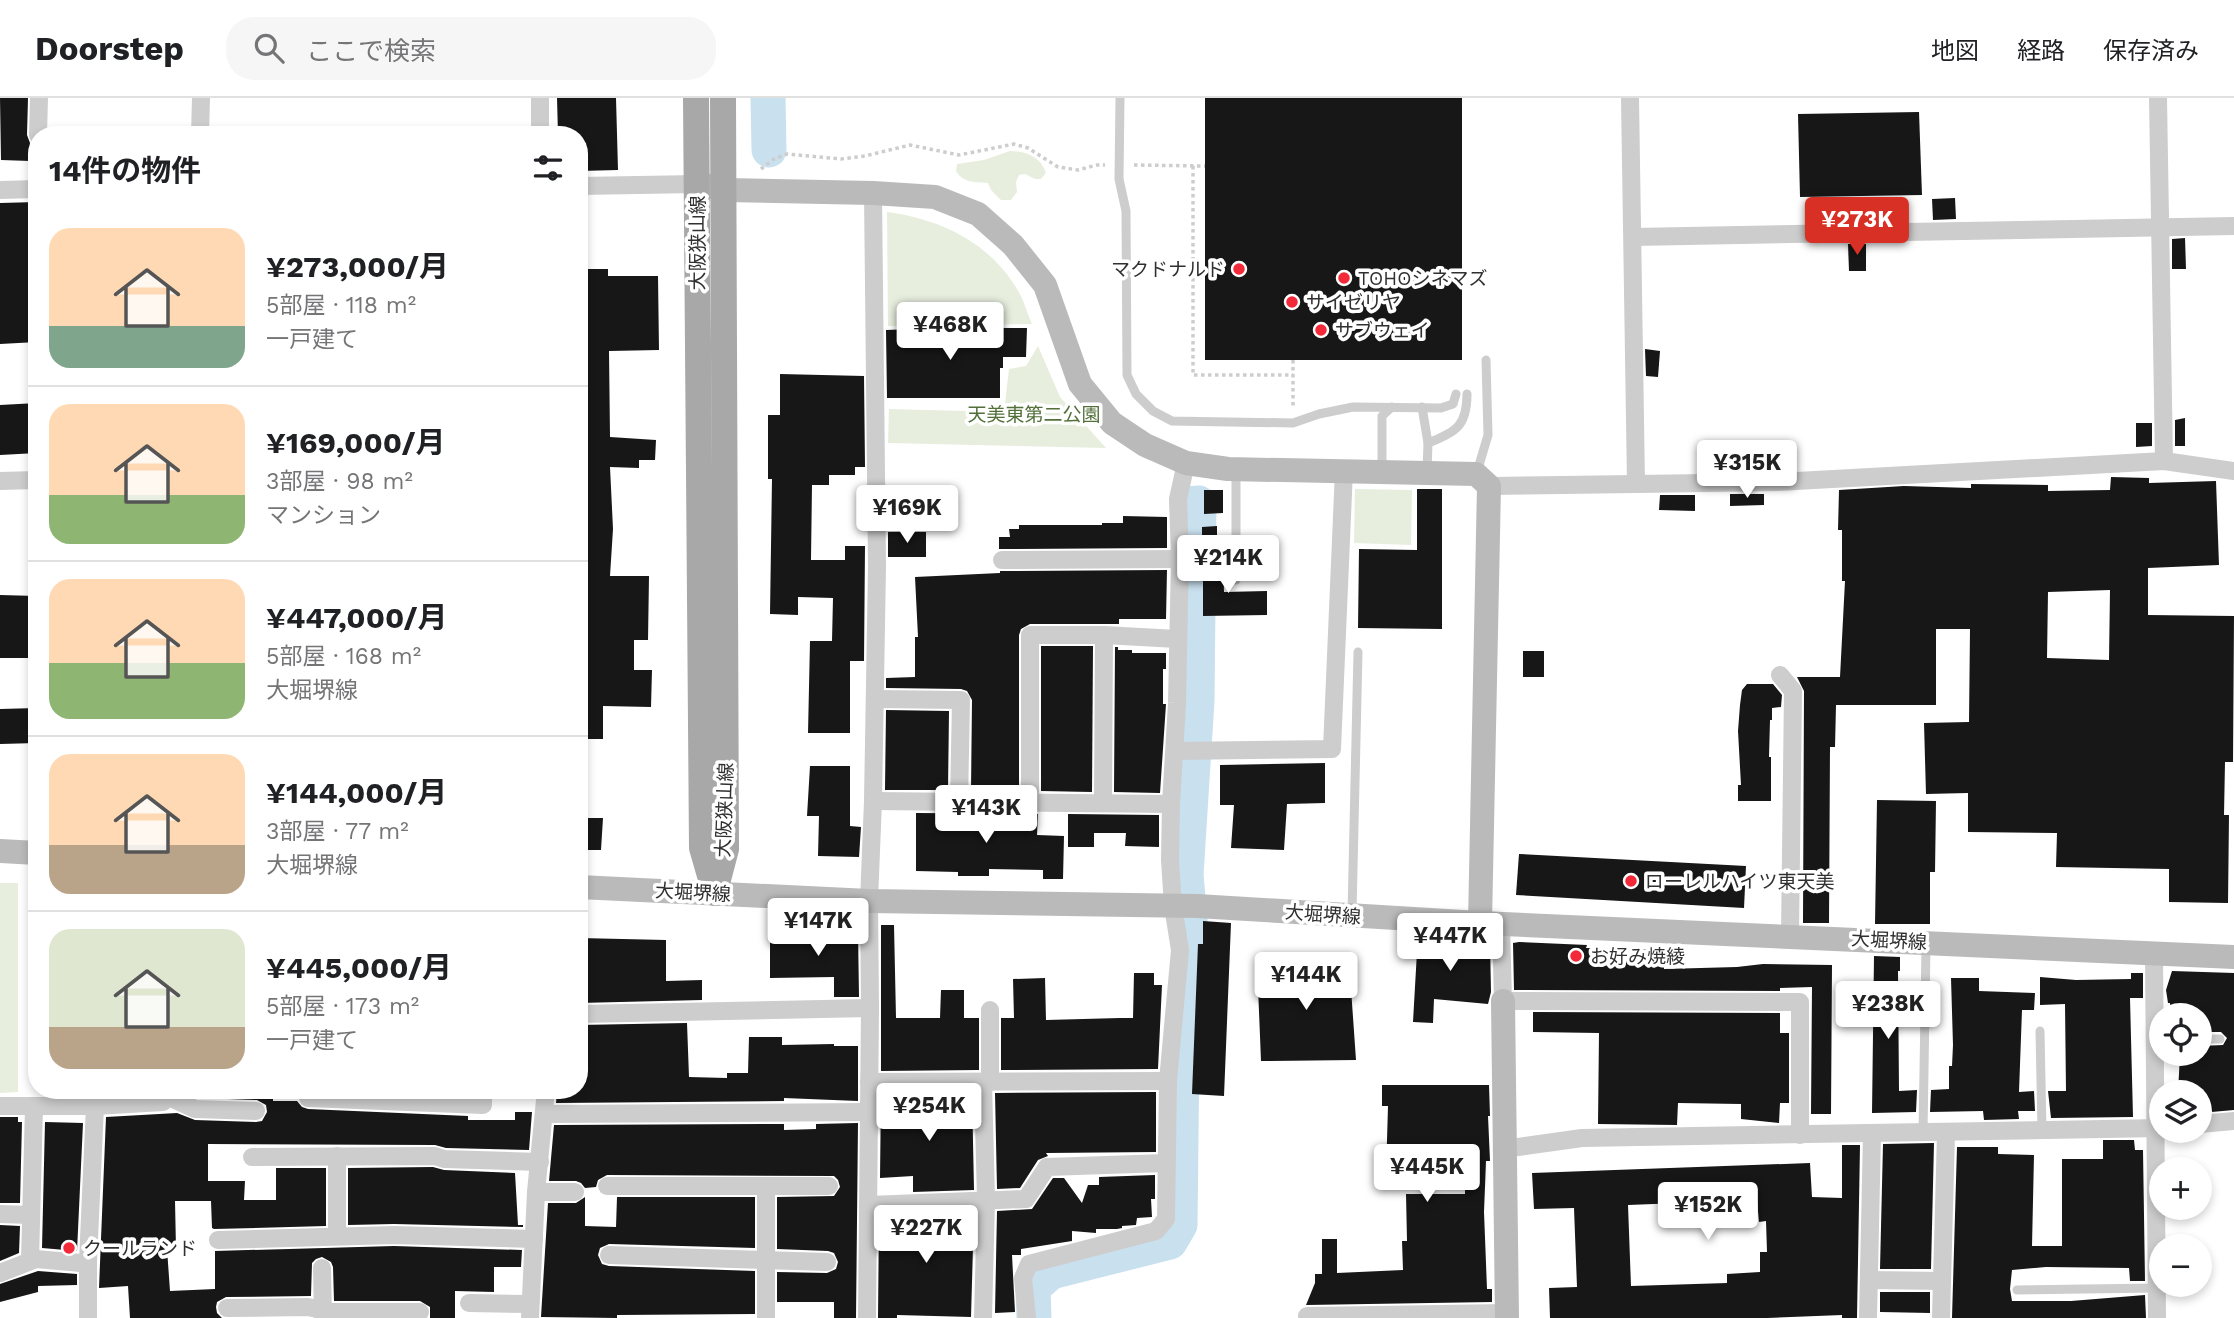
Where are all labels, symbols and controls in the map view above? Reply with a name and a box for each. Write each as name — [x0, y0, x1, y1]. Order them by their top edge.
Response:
search box — [226, 17, 716, 80]
text: Doorstep — [35, 29, 184, 68]
icon: search — [250, 29, 288, 67]
text: ここで検索 — [306, 36, 436, 66]
text: 地図 — [1931, 37, 1979, 65]
text: 経路 — [2017, 37, 2065, 65]
text: 保存済み — [2103, 37, 2199, 65]
icon: filters — [529, 149, 567, 187]
text: 14件の物件 — [49, 153, 201, 188]
street label: 大阪狭山線 — [686, 195, 709, 291]
pin: ¥273K — [1808, 198, 1906, 257]
text: ¥273K — [1821, 206, 1893, 233]
text: ¥273,000/月 — [266, 249, 449, 284]
icon: home — [105, 256, 189, 340]
place label: マクドナルド — [1111, 258, 1225, 281]
marker: マクドナルド — [1231, 261, 1247, 277]
place label: TOHOシネマズ — [1358, 267, 1487, 290]
marker: TOHOシネマズ — [1336, 270, 1352, 286]
place label: サイゼリヤ — [1306, 291, 1401, 314]
text: 5部屋 · 118 m² — [266, 292, 416, 319]
marker: サイゼリヤ — [1284, 294, 1300, 310]
pin: ¥468K — [901, 302, 999, 362]
text: ¥468K — [913, 311, 987, 338]
place label: サブウェイ — [1335, 319, 1430, 342]
marker: サブウェイ — [1313, 322, 1329, 338]
text: 一戸建て — [266, 326, 358, 353]
park label: 天美東第二公園 — [967, 403, 1101, 426]
text: ¥169,000/月 — [266, 425, 445, 460]
icon: home — [105, 432, 189, 516]
pin: ¥315K — [1698, 440, 1796, 500]
text: ¥315K — [1713, 449, 1781, 476]
text: 3部屋 · 98 m² — [266, 468, 413, 495]
pin: ¥169K — [858, 486, 956, 545]
text: ¥169K — [872, 494, 942, 521]
text: マンション — [266, 502, 381, 529]
pin: ¥214K — [1179, 536, 1277, 595]
text: ¥214K — [1193, 544, 1263, 571]
text: ¥447,000/月 — [266, 600, 448, 635]
icon: home — [105, 607, 189, 691]
text: 5部屋 · 168 m² — [266, 643, 421, 670]
text: 大堀堺線 — [266, 677, 358, 704]
street label: 大阪狭山線 — [711, 762, 738, 858]
text: ¥144,000/月 — [266, 775, 447, 810]
icon: home — [105, 782, 189, 866]
pin: ¥143K — [937, 786, 1035, 845]
text: ¥143K — [951, 794, 1021, 821]
text: 3部屋 · 77 m² — [266, 818, 409, 845]
text: 大堀堺線 — [266, 852, 358, 879]
place label: ローレルハイツ東天美 — [1645, 870, 1835, 893]
marker: ローレルハイツ東天美 — [1623, 873, 1639, 889]
street label: 大堀堺線 — [654, 879, 732, 906]
pin: ¥147K — [769, 898, 867, 958]
street label: 大堀堺線 — [1284, 900, 1362, 929]
text: ¥147K — [784, 907, 852, 934]
pin: ¥447K — [1401, 914, 1499, 973]
text: ¥447K — [1413, 922, 1487, 949]
street label: 大堀堺線 — [1850, 927, 1928, 954]
place label: お好み焼綾 — [1590, 945, 1685, 968]
marker: お好み焼綾 — [1568, 948, 1584, 964]
text: ¥445,000/月 — [266, 950, 452, 985]
pin: ¥144K — [1257, 953, 1355, 1012]
icon: home — [105, 957, 189, 1041]
text: ¥144K — [1271, 961, 1341, 988]
pin: ¥238K — [1839, 982, 1937, 1041]
text: ¥238K — [1851, 990, 1925, 1017]
text: 5部屋 · 173 m² — [266, 993, 419, 1020]
map controls — [2149, 1003, 2212, 1297]
button: locate — [2149, 1003, 2212, 1066]
text: 一戸建て — [266, 1027, 358, 1054]
button: layers — [2149, 1080, 2212, 1143]
pin: ¥254K — [880, 1084, 978, 1143]
text: ¥254K — [892, 1092, 966, 1119]
pin: ¥445K — [1378, 1144, 1476, 1204]
text: ¥445K — [1390, 1153, 1464, 1180]
button: + — [2149, 1157, 2212, 1220]
pin: ¥152K — [1659, 1182, 1757, 1242]
text: ¥152K — [1674, 1191, 1742, 1218]
pin: ¥227K — [877, 1206, 975, 1265]
text: ¥227K — [890, 1214, 962, 1241]
button: − — [2149, 1234, 2212, 1297]
place label: クールランド — [83, 1237, 197, 1260]
marker: クールランド — [61, 1240, 77, 1256]

